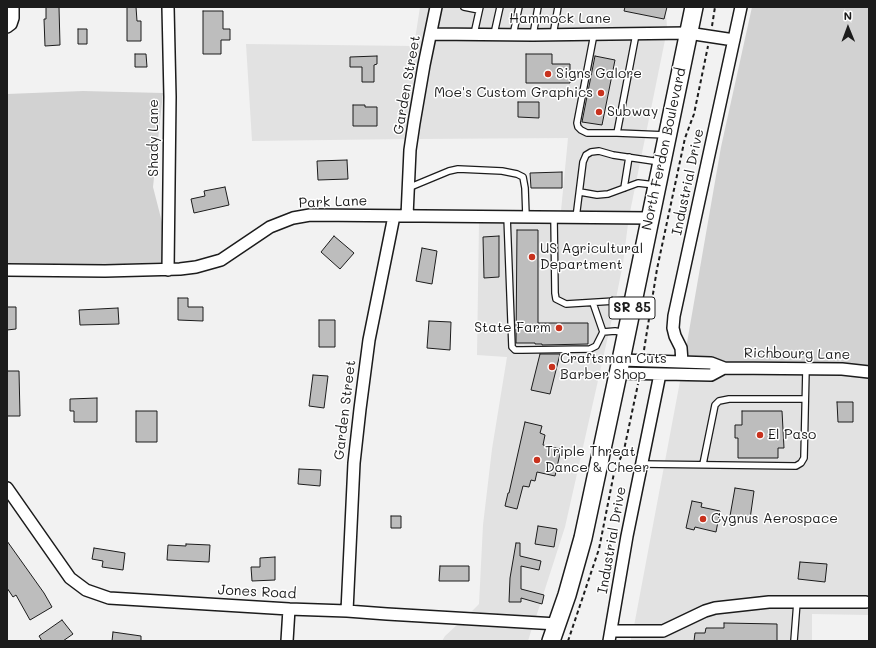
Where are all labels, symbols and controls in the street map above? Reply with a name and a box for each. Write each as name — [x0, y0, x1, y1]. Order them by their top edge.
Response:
north arrow — [828, 8, 868, 48]
text: N — [843, 8, 852, 23]
street label: Hammock Lane — [509, 11, 611, 27]
street label: Garden Street — [390, 34, 424, 136]
place label: Signs Galore — [556, 66, 642, 82]
street label: North Ferdon Boulevard — [639, 66, 689, 232]
marker: Signs Galore — [543, 69, 553, 79]
place label: Moe's Custom Graphics — [434, 85, 593, 101]
marker: Moe's Custom Graphics — [596, 88, 606, 98]
street label: Shady Lane — [146, 99, 162, 177]
place label: Subway — [607, 104, 658, 120]
marker: Subway — [594, 107, 604, 117]
street label: Industrial Drive — [669, 127, 707, 237]
street label: Park Lane — [298, 192, 368, 212]
place label: US Agricultural Department — [540, 241, 643, 274]
marker: US Agricultural Department — [527, 252, 537, 262]
road number: SR 85 — [609, 297, 655, 319]
place label: State Farm — [474, 320, 551, 336]
marker: State Farm — [554, 323, 564, 333]
street label: Richbourg Lane — [744, 345, 850, 363]
place label: Craftsman Cuts Barber Shop — [560, 351, 667, 384]
street label: Garden Street — [331, 359, 359, 461]
marker: Craftsman Cuts Barber Shop — [547, 362, 557, 372]
place label: El Paso — [768, 427, 816, 443]
marker: El Paso — [755, 430, 765, 440]
place label: Triple Threat Dance & Cheer — [545, 444, 649, 476]
marker: Triple Threat Dance & Cheer — [532, 455, 542, 465]
street label: Industrial Drive — [594, 485, 630, 595]
place label: Cygnus Aerospace — [711, 511, 838, 527]
marker: Cygnus Aerospace — [698, 514, 708, 524]
street label: Jones Road — [217, 582, 297, 602]

